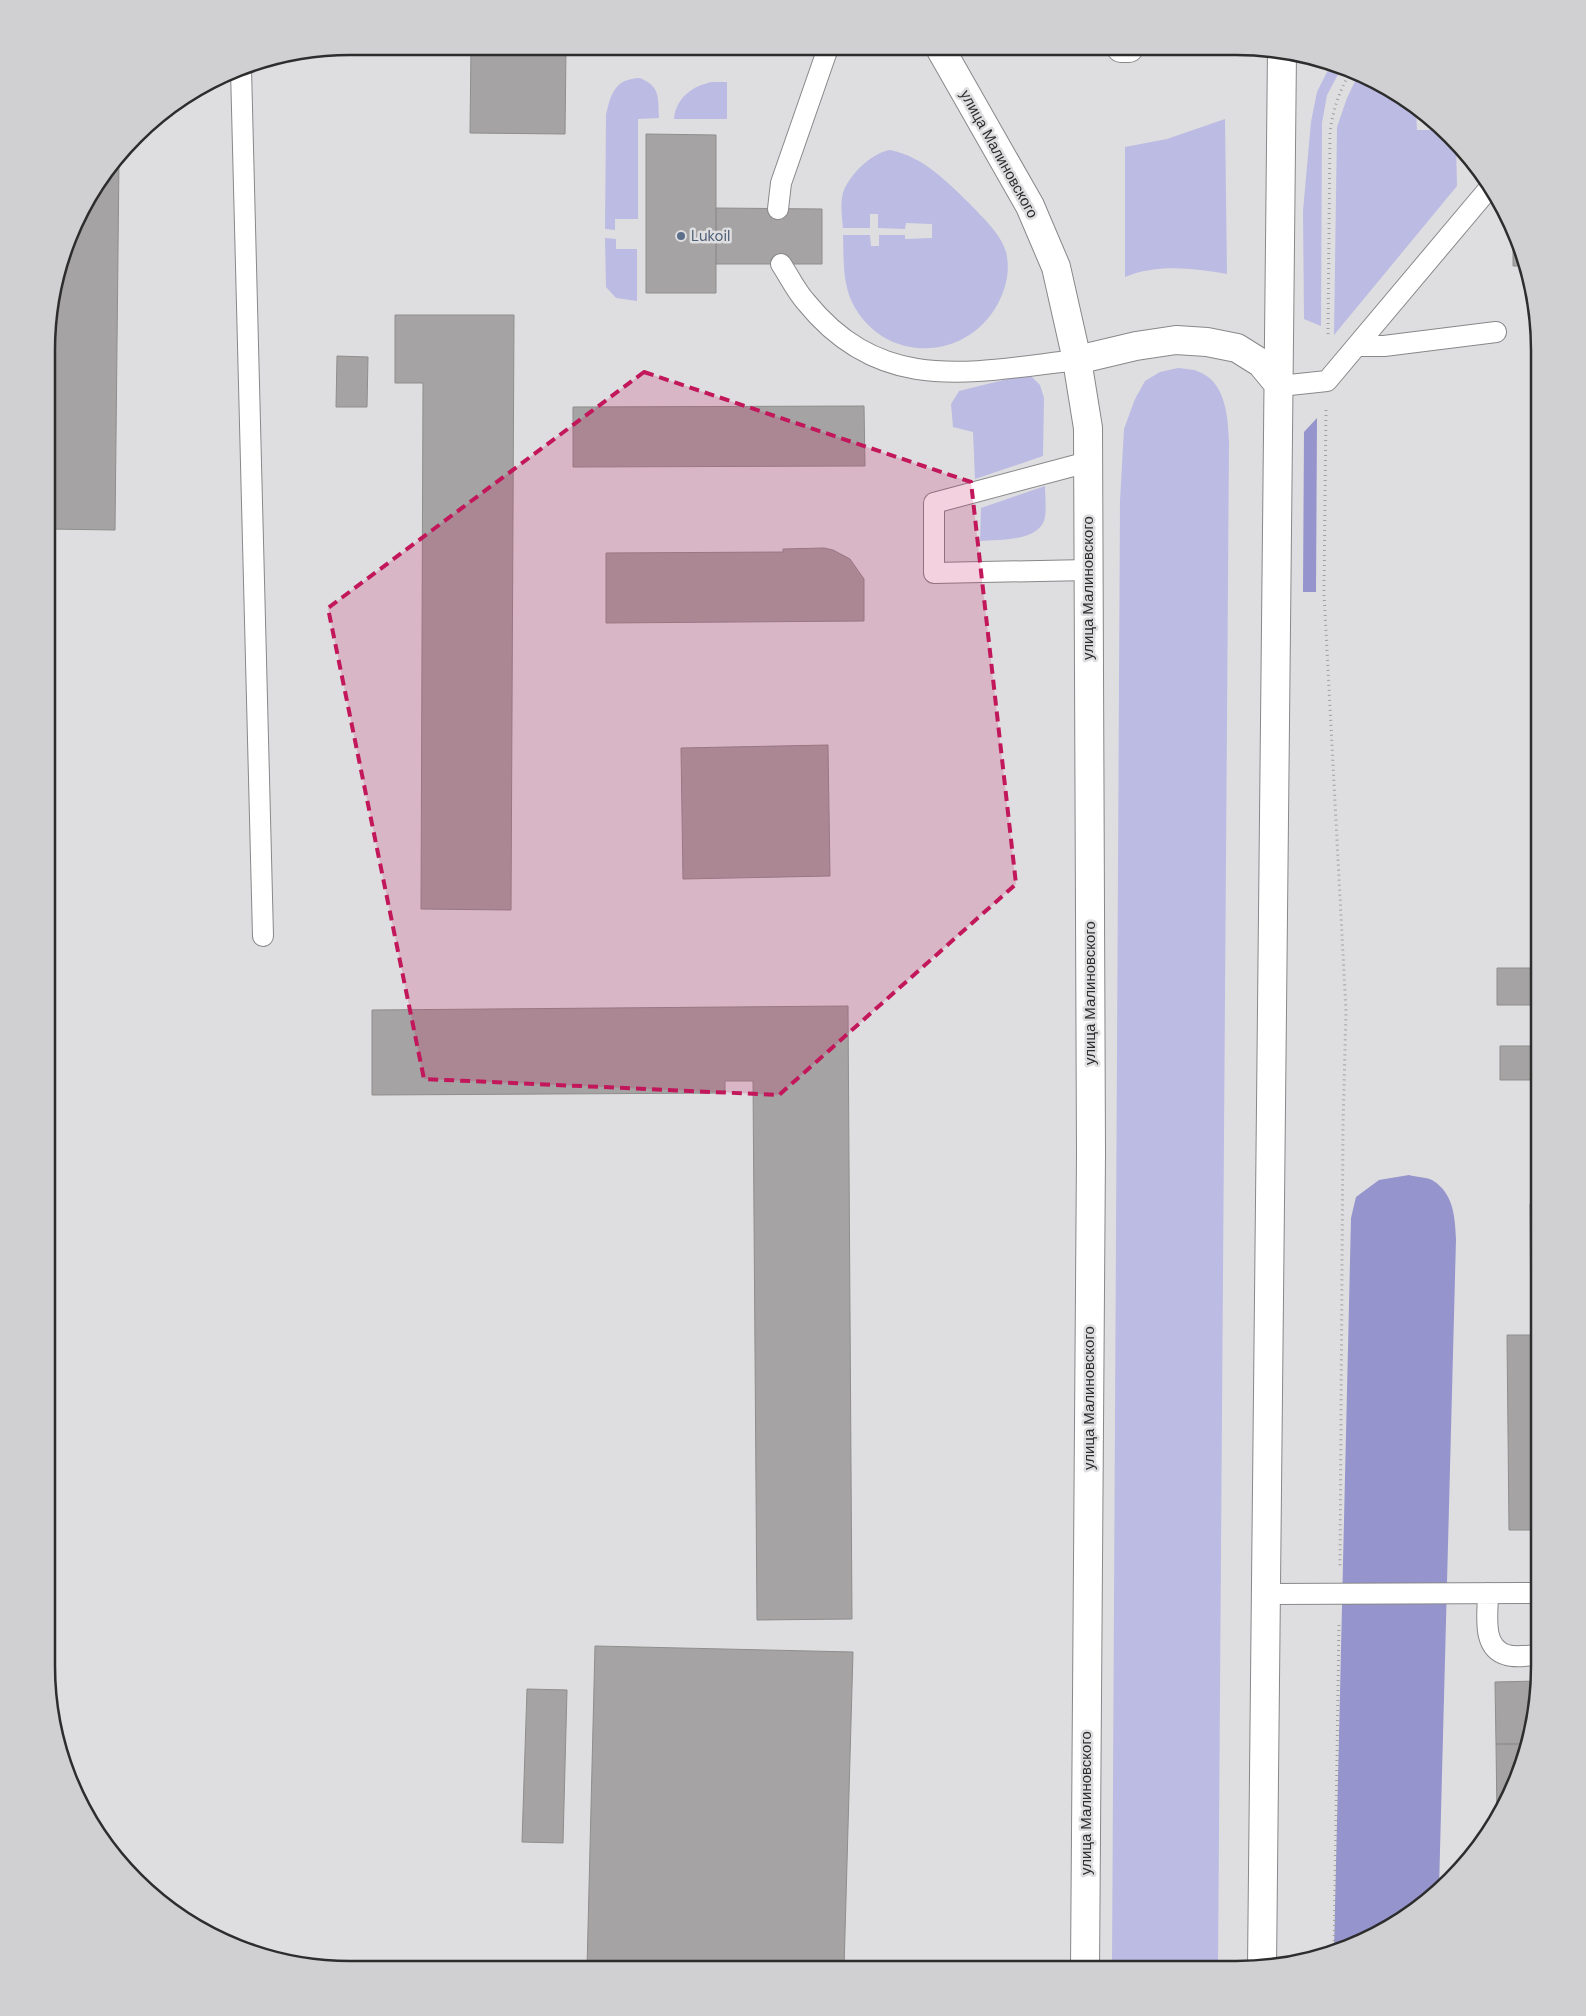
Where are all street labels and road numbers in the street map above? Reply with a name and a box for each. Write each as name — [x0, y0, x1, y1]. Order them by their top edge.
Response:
street label: улица Малиновского — [955, 86, 1043, 222]
street label: улица Малиновского — [1078, 516, 1098, 660]
street label: улица Малиновского — [1080, 921, 1100, 1065]
street label: улица Малиновского — [1079, 1326, 1099, 1470]
street label: улица Малиновского — [1076, 1731, 1096, 1875]

